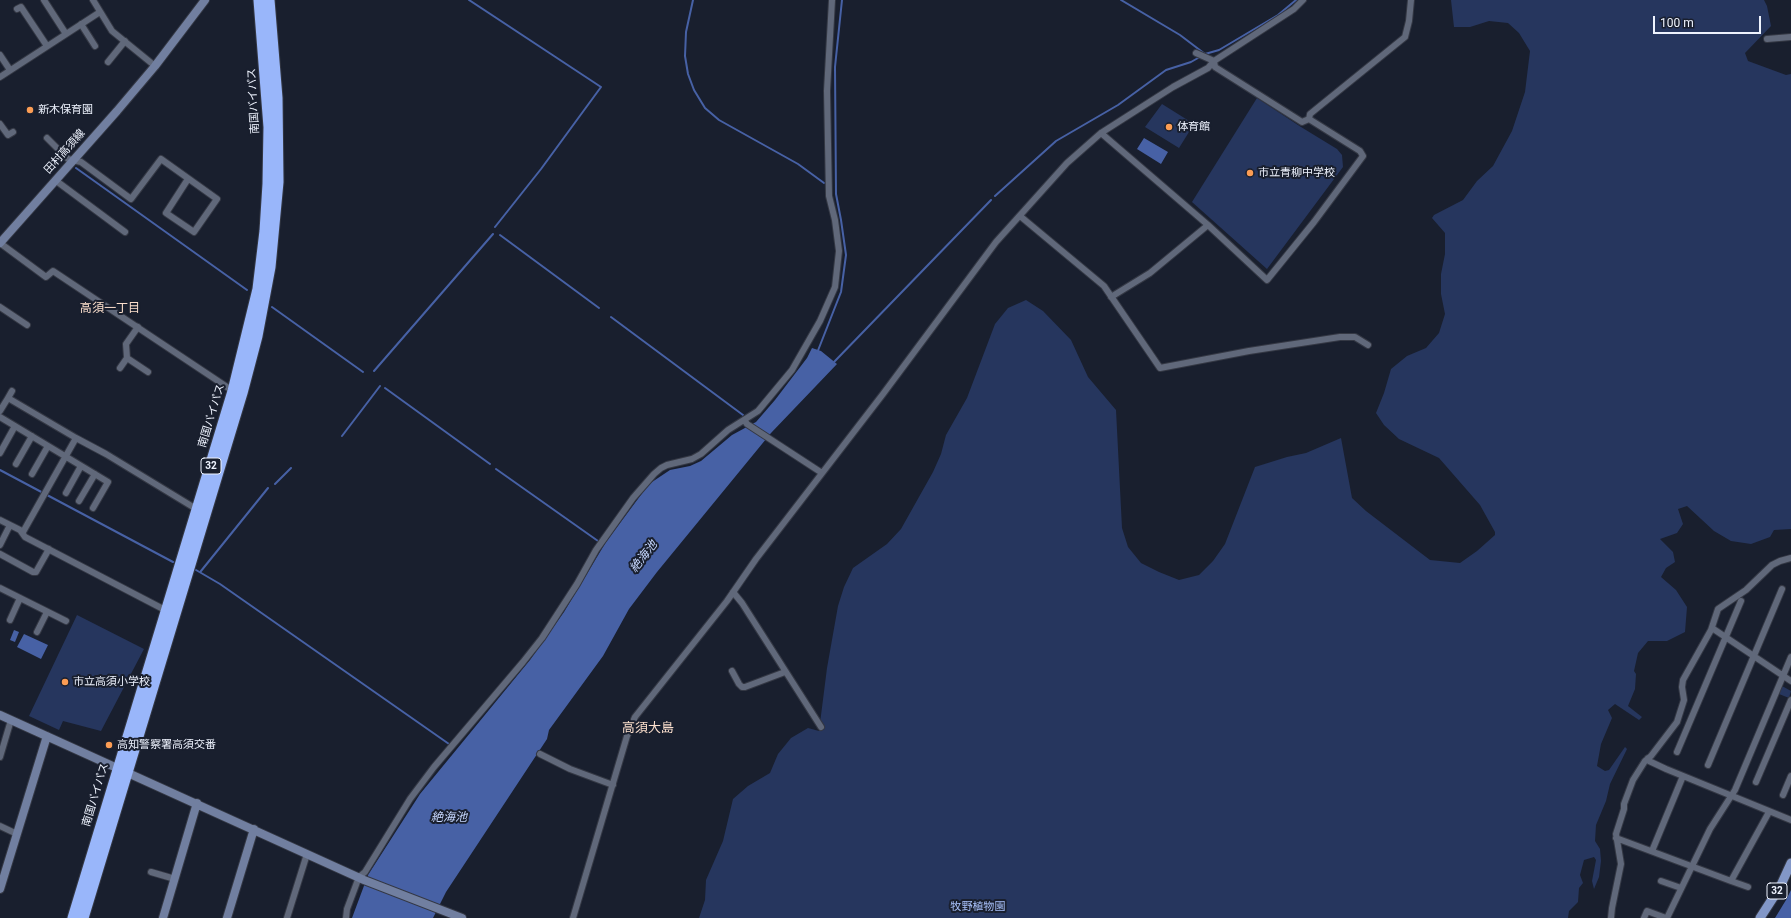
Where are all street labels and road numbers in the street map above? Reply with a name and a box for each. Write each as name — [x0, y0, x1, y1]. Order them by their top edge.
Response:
street label: 南国バイパス — [246, 68, 262, 134]
street label: 田村高須線 — [42, 127, 88, 177]
street label: 南国バイパス — [196, 383, 228, 449]
road number: 32 — [201, 458, 221, 474]
street label: 南国バイパス — [80, 762, 112, 828]
road number: 32 — [1767, 883, 1787, 899]

